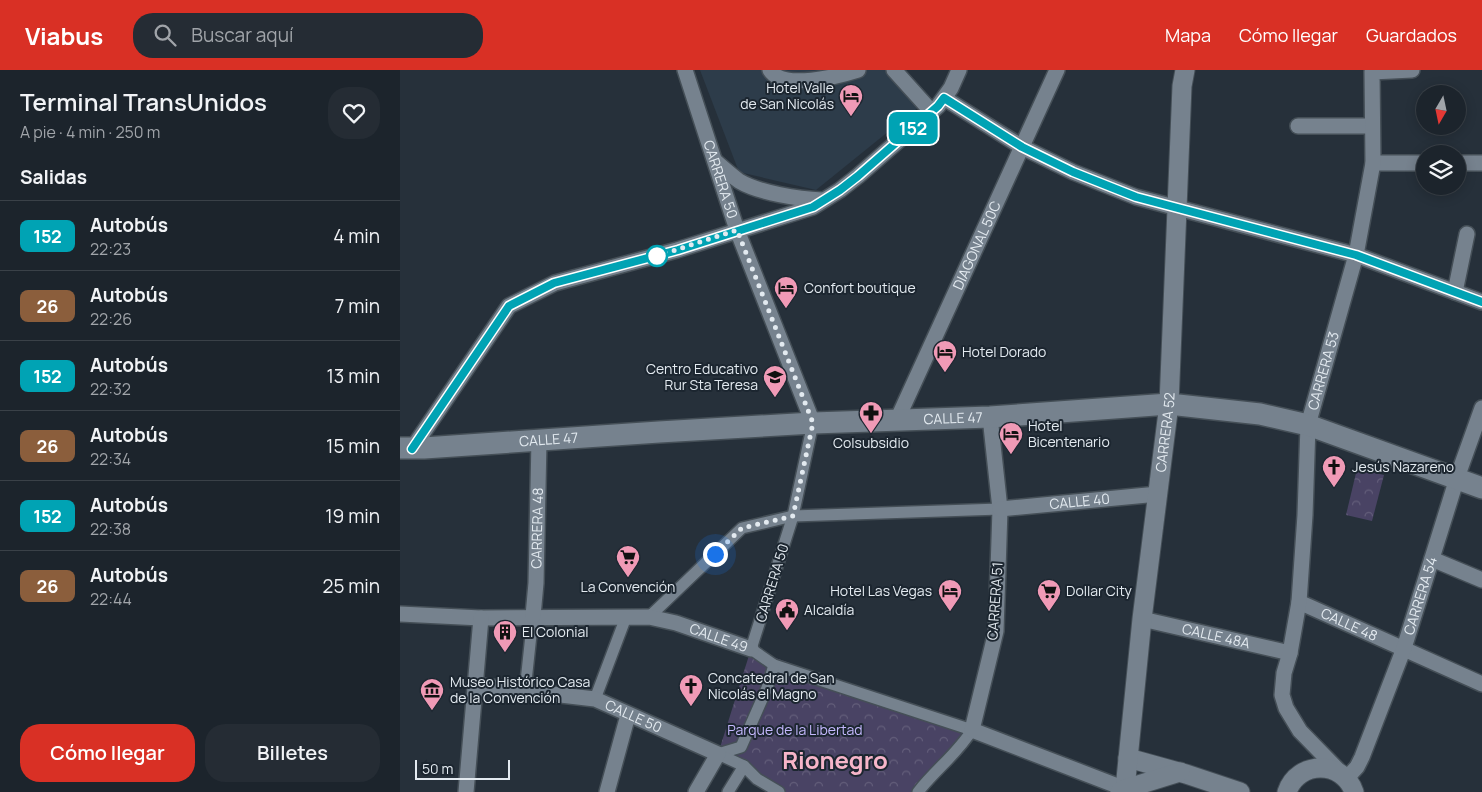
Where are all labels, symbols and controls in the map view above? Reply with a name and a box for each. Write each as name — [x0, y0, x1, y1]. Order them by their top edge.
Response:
search box — [133, 13, 483, 58]
text: Viabus — [25, 19, 103, 52]
icon: search — [151, 21, 179, 49]
text: Buscar aquí — [191, 22, 293, 48]
text: Mapa — [1165, 23, 1211, 47]
text: Cómo llegar — [1239, 23, 1338, 47]
text: Guardados — [1366, 23, 1457, 47]
place label: Hotel Valle de San Nicolás — [740, 78, 834, 113]
hotel icon: Hotel Valle de San Nicolás — [838, 83, 864, 117]
text: Terminal TransUnidos — [20, 85, 267, 118]
north arrow — [1416, 85, 1466, 135]
map controls — [1416, 85, 1466, 195]
button: heart — [328, 87, 380, 139]
line badge: 152 — [884, 112, 942, 144]
text: 152 — [899, 116, 927, 140]
text: A pie · 4 min · 250 m — [20, 121, 160, 143]
street label: CARRERA 50 — [699, 138, 743, 221]
button: layers — [1416, 145, 1466, 195]
text: Salidas — [20, 164, 87, 190]
street label: DIAGONAL 50C — [948, 198, 1005, 293]
text: Autobús — [90, 212, 168, 238]
text: 4 min — [333, 223, 380, 249]
text: 152 — [33, 224, 62, 248]
text: 22:23 — [90, 238, 131, 260]
unlabelled marker — [646, 245, 668, 267]
hotel icon: Confort boutique — [773, 275, 799, 309]
place label: Confort boutique — [804, 278, 916, 297]
text: Autobús — [90, 282, 168, 308]
text: 7 min — [335, 293, 380, 319]
text: 26 — [37, 294, 58, 318]
text: 22:26 — [90, 308, 132, 330]
street label: CARRERA 53 — [1303, 329, 1343, 412]
hotel icon: Hotel Dorado — [932, 339, 958, 373]
place label: Hotel Dorado — [962, 342, 1046, 361]
text: Autobús — [90, 352, 168, 378]
place label: Centro Educativo Rur Sta Teresa — [646, 359, 758, 394]
text: 13 min — [326, 363, 380, 389]
text: 152 — [33, 364, 62, 388]
school or university icon: Centro Educativo Rur Sta Teresa — [762, 364, 788, 398]
text: 22:32 — [90, 378, 131, 400]
street label: CARRERA 52 — [1151, 392, 1178, 473]
pharmacy icon: Colsubsidio — [858, 400, 884, 434]
street label: CALLE 47 — [923, 407, 983, 428]
place label: Hotel Bicentenario — [1028, 416, 1110, 451]
hotel icon: Hotel Bicentenario — [998, 421, 1024, 455]
text: Autobús — [90, 422, 168, 448]
street label: CALLE 47 — [519, 428, 579, 450]
text: 15 min — [326, 433, 380, 459]
place label: Colsubsidio — [833, 433, 909, 452]
text: 26 — [37, 434, 58, 458]
text: 22:34 — [90, 448, 131, 470]
church icon: Jesús Nazareno — [1321, 454, 1347, 488]
place label: Jesús Nazareno — [1352, 457, 1454, 476]
street label: CARRERA 48 — [526, 487, 547, 569]
street label: CALLE 40 — [1049, 489, 1111, 513]
text: Autobús — [90, 492, 168, 518]
text: 19 min — [325, 503, 380, 529]
text: 152 — [33, 504, 62, 528]
text: 22:38 — [90, 518, 131, 540]
street label: CARRERA 50 — [751, 541, 793, 625]
your location — [703, 542, 728, 567]
supermarket icon: La Convención — [615, 544, 641, 578]
street label: CARRERA 54 — [1399, 554, 1441, 637]
street label: CARRERA 51 — [982, 561, 1007, 641]
text: Autobús — [90, 562, 168, 588]
text: 25 min — [323, 573, 380, 599]
text: 26 — [37, 574, 58, 598]
place label: La Convención — [581, 577, 675, 596]
hotel icon: Hotel Las Vegas — [937, 578, 963, 612]
supermarket icon: Dollar City — [1036, 578, 1062, 612]
place label: Hotel Las Vegas — [830, 581, 932, 600]
place label: Dollar City — [1066, 581, 1133, 600]
text: 22:44 — [90, 588, 132, 610]
public building icon: Alcaldía — [774, 597, 800, 631]
place label: Alcaldía — [804, 600, 854, 619]
street label: CALLE 48 — [1318, 603, 1381, 645]
street label: CALLE 49 — [687, 618, 751, 656]
building icon: El Colonial — [492, 619, 518, 653]
street label: CALLE 48A — [1180, 619, 1252, 653]
place label: El Colonial — [522, 622, 589, 641]
place label: Concatedral de San Nicolás el Magno — [708, 668, 834, 703]
place label: Museo Histórico Casa de la Convención — [450, 672, 590, 707]
church icon: Concatedral de San Nicolás el Magno — [678, 673, 704, 707]
museum icon: Museo Histórico Casa de la Convención — [419, 677, 445, 711]
street label: CALLE 50 — [602, 695, 665, 737]
park label: Parque de la Libertad — [727, 720, 863, 739]
button: Cómo llegar — [20, 724, 195, 782]
button: Billetes — [205, 724, 380, 782]
district label: Rionegro — [782, 743, 888, 776]
scale bar — [415, 757, 510, 780]
text: 50 m — [422, 759, 453, 778]

